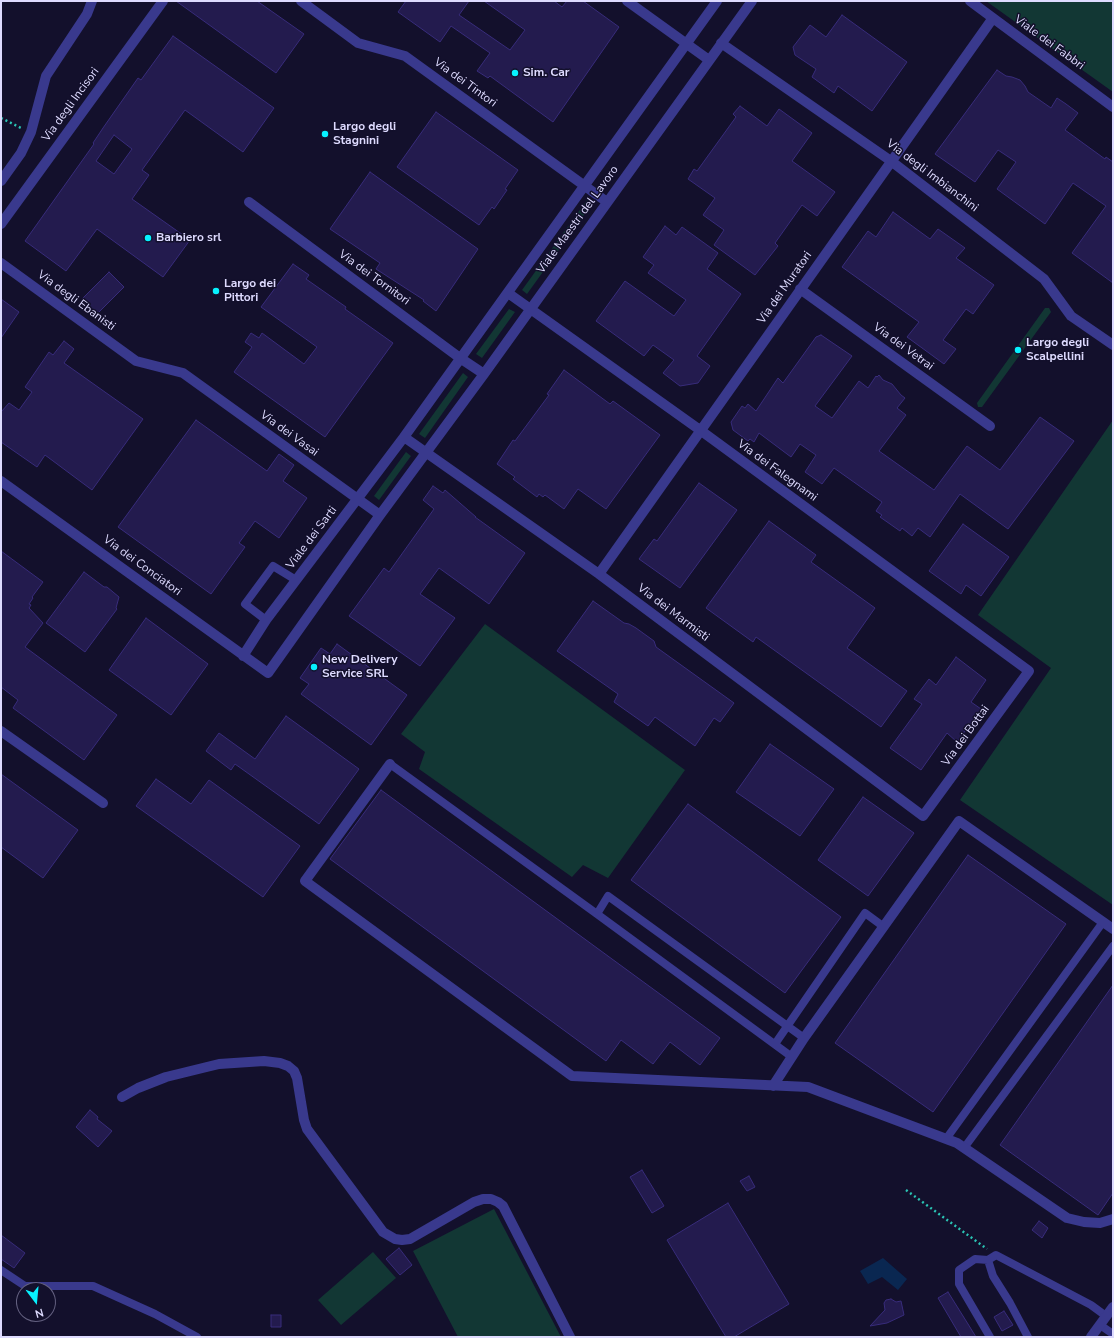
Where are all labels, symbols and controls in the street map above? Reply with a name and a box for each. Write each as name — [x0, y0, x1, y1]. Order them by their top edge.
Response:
street label: Viale dei Fabbri — [1011, 13, 1087, 73]
street label: Via dei Tintori — [431, 55, 499, 111]
street label: Via degli Incisori — [39, 65, 103, 145]
place label: Sim. Car — [523, 66, 570, 80]
marker: Sim. Car — [510, 68, 520, 78]
place label: Largo degli Stagnini — [333, 120, 396, 148]
marker: Largo degli Stagnini — [320, 129, 330, 139]
street label: Via degli Imbianchini — [883, 137, 981, 215]
street label: Viale Maestri del Lavoro — [534, 163, 622, 277]
place label: Barbiero srl — [156, 231, 221, 245]
marker: Barbiero srl — [143, 233, 153, 243]
street label: Via dei Tornitori — [336, 247, 412, 309]
street label: Via dei Muratori — [755, 249, 815, 327]
street label: Via degli Ebanisti — [34, 268, 118, 334]
place label: Largo dei Pittori — [224, 277, 276, 305]
marker: Largo dei Pittori — [211, 286, 221, 296]
street label: Via dei Vetrai — [870, 320, 936, 374]
place label: Largo degli Scalpellini — [1026, 336, 1089, 364]
marker: Largo degli Scalpellini — [1013, 345, 1023, 355]
street label: Via dei Vasai — [257, 408, 321, 460]
street label: Via dei Falegnami — [734, 437, 820, 505]
street label: Viale dei Sarti — [284, 504, 340, 572]
street label: Via dei Conciatori — [100, 533, 184, 599]
street label: Via dei Marmisti — [634, 581, 712, 645]
place label: New Delivery Service SRL — [322, 653, 397, 681]
marker: New Delivery Service SRL — [309, 662, 319, 672]
street label: Via dei Bottai — [939, 703, 993, 769]
north arrow — [16, 1282, 56, 1322]
text: N — [33, 1305, 45, 1321]

